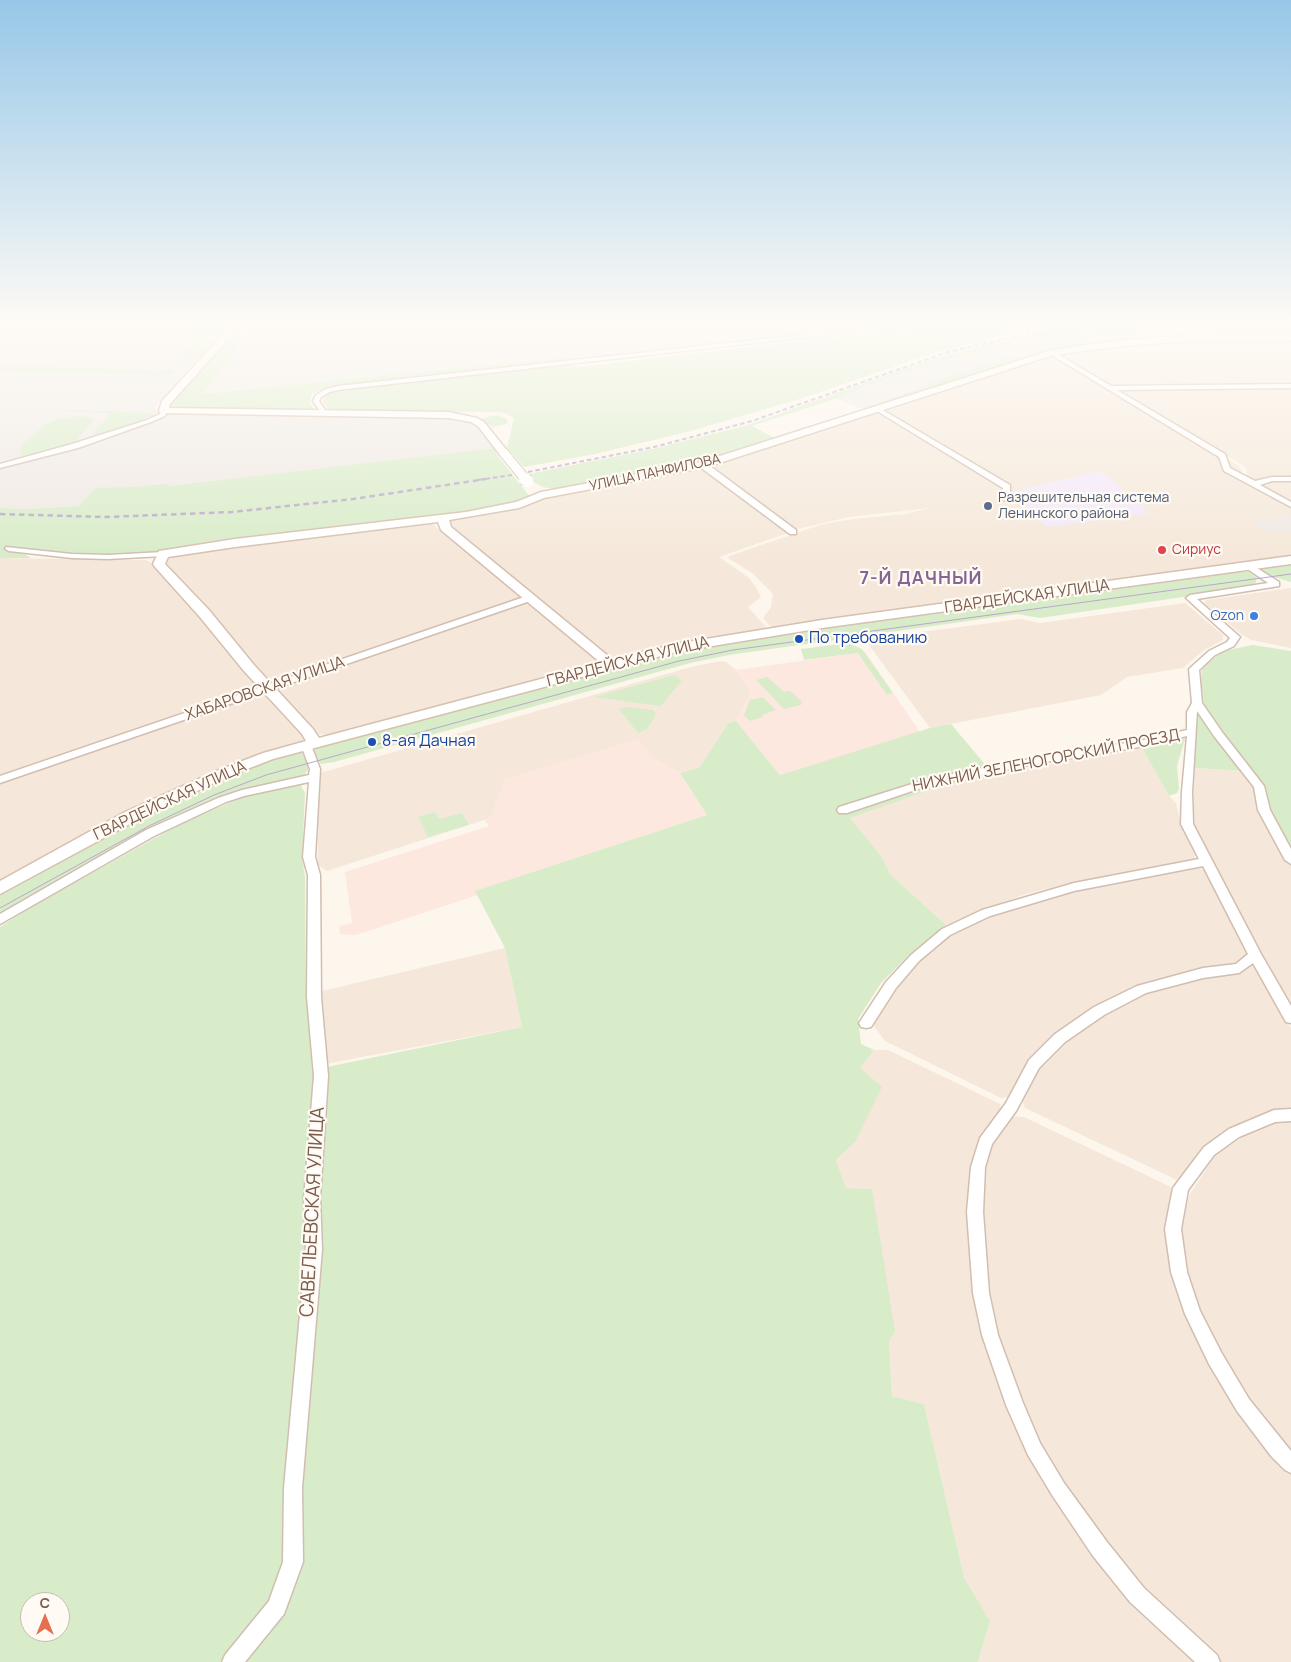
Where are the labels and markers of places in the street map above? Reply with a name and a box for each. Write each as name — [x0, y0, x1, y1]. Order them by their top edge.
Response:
place label: Разрешительная система Ленинского района — [998, 490, 1169, 522]
marker: Разрешительная система Ленинского района — [982, 500, 994, 512]
place label: Сириус — [1172, 542, 1221, 558]
marker: Сириус — [1156, 544, 1168, 556]
place label: Ozon — [1210, 608, 1244, 624]
marker: Ozon — [1248, 610, 1260, 622]
place label: По требованию — [809, 629, 927, 649]
marker: По требованию — [793, 633, 805, 645]
place label: 8-ая Дачная — [382, 732, 476, 752]
marker: 8-ая Дачная — [366, 736, 378, 748]

